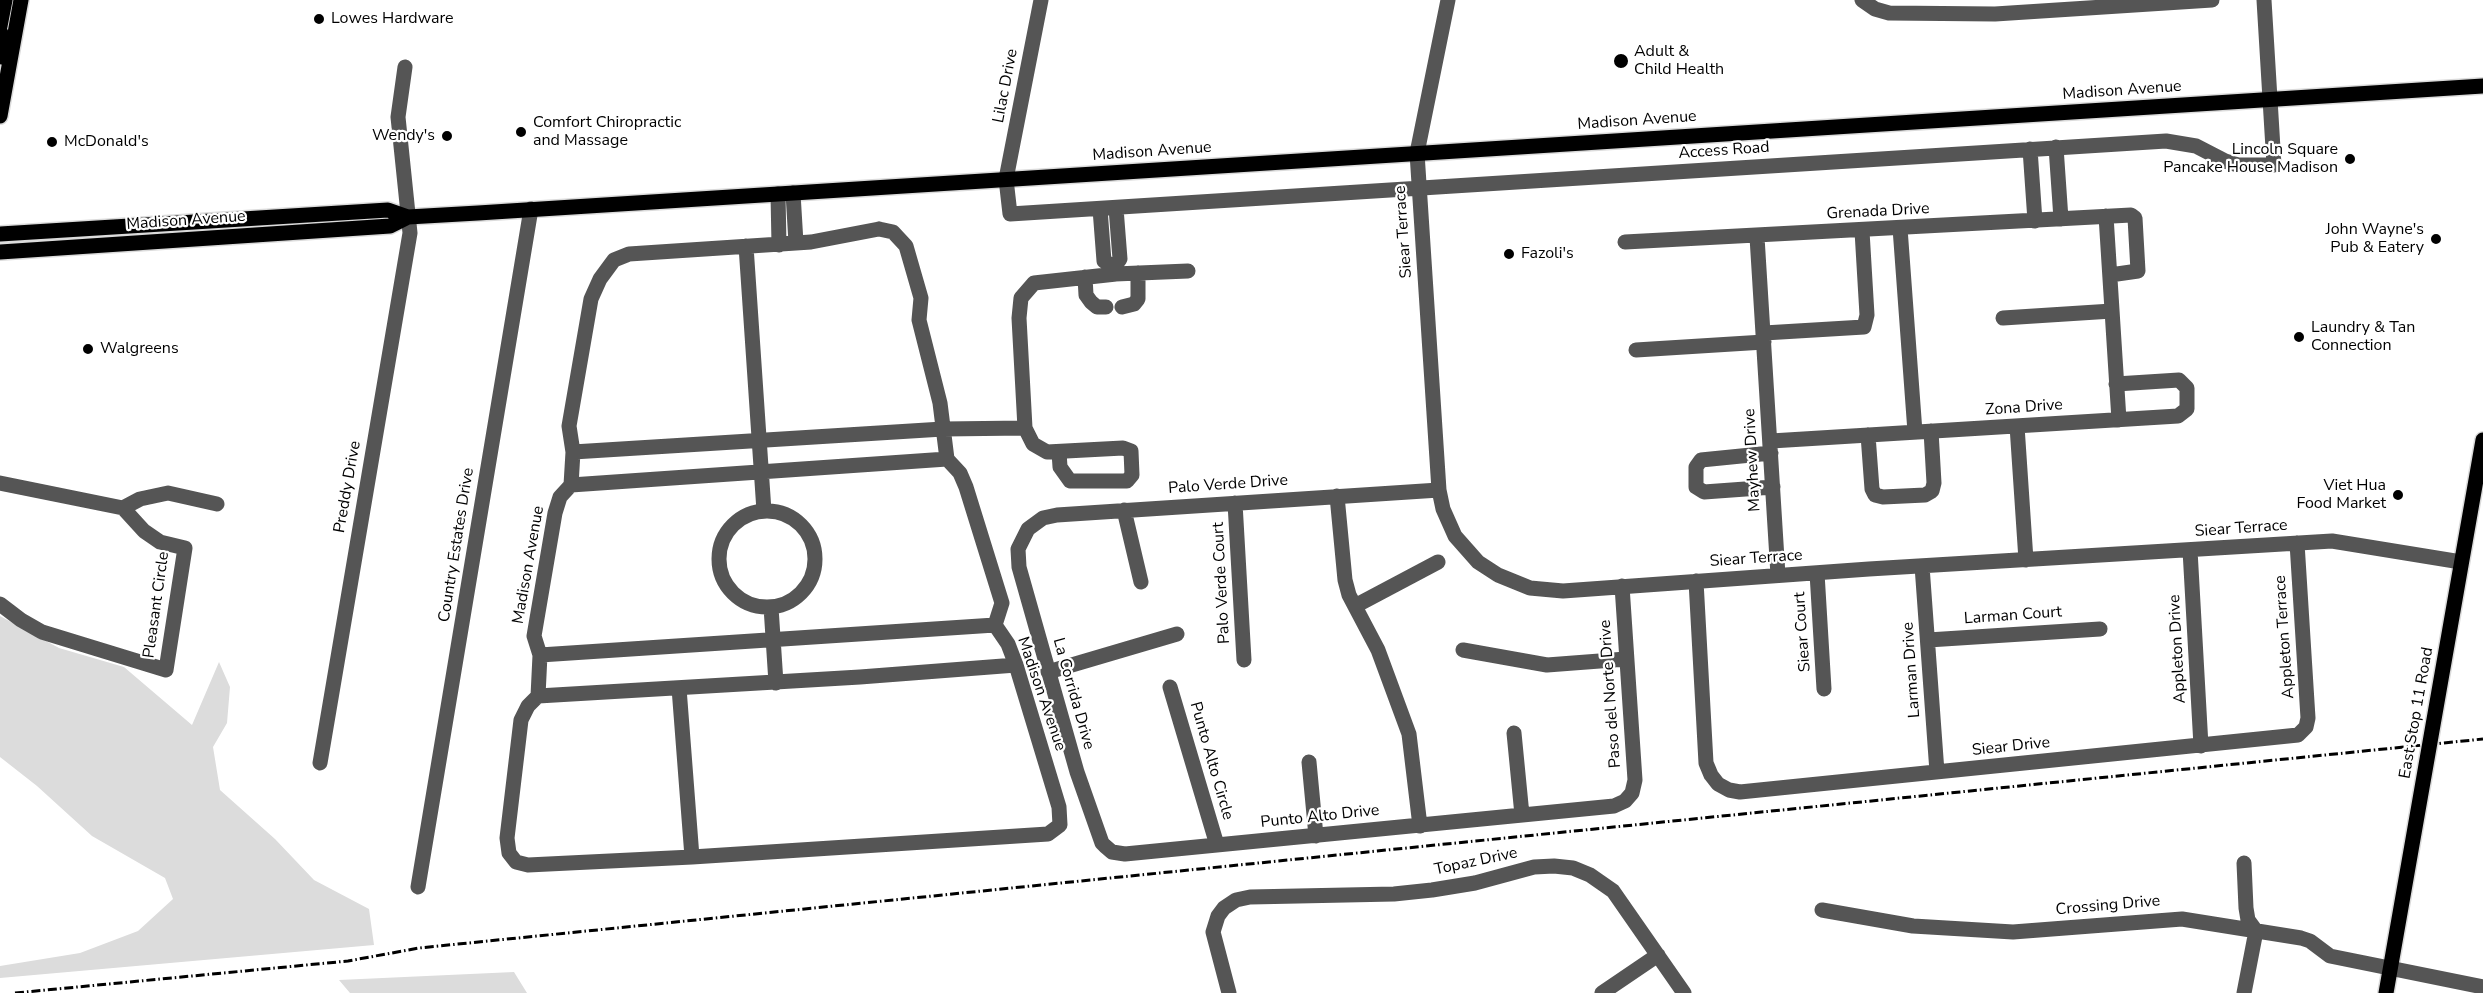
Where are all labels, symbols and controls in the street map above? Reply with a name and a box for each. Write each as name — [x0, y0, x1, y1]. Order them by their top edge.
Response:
place label: Lowes Hardware — [331, 9, 454, 29]
marker: Lowes Hardware — [312, 12, 326, 26]
place label: Adult & Child Health — [1634, 42, 1724, 80]
street label: Lilac Drive — [989, 47, 1023, 125]
marker: Adult & Child Health — [1612, 52, 1630, 70]
street label: Madison Avenue — [2062, 77, 2182, 105]
street label: Madison Avenue — [1577, 107, 1697, 135]
place label: Comfort Chiropractic and Massage — [533, 113, 681, 151]
marker: Comfort Chiropractic and Massage — [514, 125, 528, 139]
place label: Wendy's — [372, 126, 435, 146]
marker: Wendy's — [440, 129, 454, 143]
place label: McDonald's — [64, 132, 149, 152]
marker: McDonald's — [45, 135, 59, 149]
street label: Madison Avenue — [1092, 138, 1212, 166]
street label: Access Road — [1678, 138, 1770, 164]
place label: Lincoln Square Pancake House Madison — [2163, 140, 2338, 178]
marker: Lincoln Square Pancake House Madison — [2343, 152, 2357, 166]
street label: Siear Terrace — [1391, 185, 1417, 279]
street label: Grenada Drive — [1826, 200, 1930, 224]
street label: Madison Avenue — [126, 207, 246, 235]
place label: John Wayne's Pub & Eatery — [2325, 220, 2424, 258]
marker: John Wayne's Pub & Eatery — [2429, 232, 2443, 246]
place label: Fazoli's — [1521, 244, 1574, 264]
marker: Fazoli's — [1502, 247, 1516, 261]
place label: Laundry & Tan Connection — [2311, 318, 2415, 356]
marker: Laundry & Tan Connection — [2292, 330, 2306, 344]
place label: Walgreens — [100, 339, 179, 359]
marker: Walgreens — [81, 342, 95, 356]
street label: Zona Drive — [1985, 396, 2063, 420]
street label: Mayhew Drive — [1741, 408, 1765, 512]
street label: Preddy Drive — [330, 440, 366, 534]
street label: Country Estates Drive — [435, 466, 479, 624]
street label: Palo Verde Drive — [1167, 471, 1289, 499]
place label: Viet Hua Food Market — [2297, 476, 2386, 514]
marker: Viet Hua Food Market — [2391, 488, 2405, 502]
street label: Madison Avenue — [509, 505, 549, 625]
street label: Siear Terrace — [2194, 516, 2288, 542]
street label: Palo Verde Court — [1209, 522, 1235, 644]
street label: Siear Terrace — [1709, 546, 1803, 572]
street label: Pleasant Circle — [140, 550, 174, 660]
street label: Appleton Terrace — [2271, 575, 2299, 699]
street label: Siear Court — [1791, 591, 1815, 673]
street label: Appleton Drive — [2166, 594, 2190, 704]
street label: Larman Court — [1963, 603, 2063, 629]
street label: Paso del Norte Drive — [1596, 619, 1626, 769]
street label: Larman Drive — [1899, 621, 1925, 719]
street label: Madison Avenue — [1012, 634, 1070, 754]
street label: La Corrida Drive — [1048, 636, 1098, 752]
street label: East Stop 11 Road — [2396, 646, 2438, 780]
street label: Punto Alto Circle — [1185, 700, 1237, 822]
street label: Siear Drive — [1971, 733, 2051, 761]
street label: Punto Alto Drive — [1260, 801, 1380, 833]
street label: Topaz Drive — [1433, 844, 1519, 880]
street label: Crossing Drive — [2055, 892, 2161, 920]

